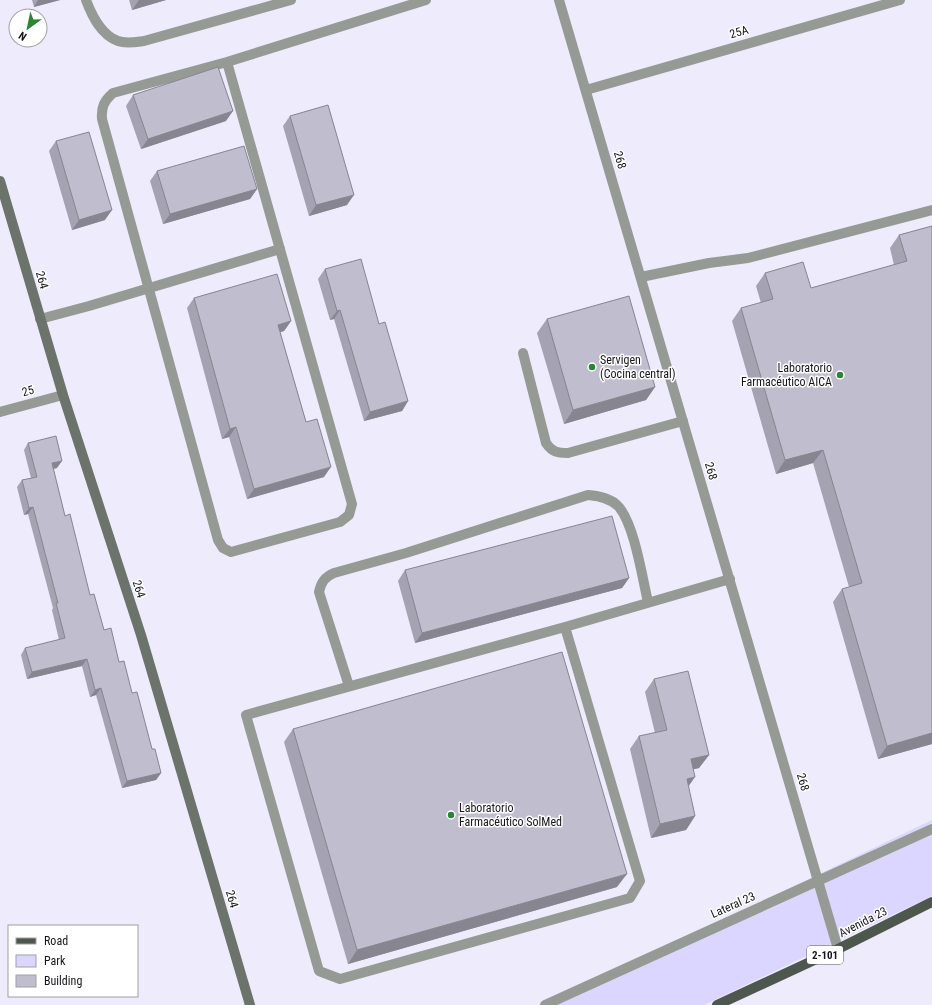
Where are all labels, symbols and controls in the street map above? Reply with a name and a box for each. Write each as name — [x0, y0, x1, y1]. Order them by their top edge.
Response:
north arrow — [8, 8, 48, 48]
street label: 25A — [728, 23, 750, 41]
text: N — [16, 29, 29, 43]
street label: 268 — [611, 150, 629, 171]
street label: 264 — [33, 270, 51, 291]
place label: Servigen (Cocina central) — [600, 353, 676, 381]
place label: Laboratorio Farmacéutico AICA — [741, 361, 832, 389]
marker: Servigen (Cocina central) — [587, 362, 597, 372]
marker: Laboratorio Farmacéutico AICA — [835, 370, 845, 380]
street label: 25 — [20, 383, 36, 399]
street label: 268 — [702, 461, 720, 482]
street label: 264 — [130, 578, 148, 600]
street label: 268 — [794, 772, 812, 793]
place label: Laboratorio Farmacéutico SolMed — [459, 801, 562, 829]
marker: Laboratorio Farmacéutico SolMed — [446, 810, 456, 820]
street label: 264 — [223, 889, 241, 910]
street label: Lateral 23 — [709, 889, 757, 921]
street label: Avenida 23 — [837, 904, 889, 940]
legend — [8, 925, 138, 997]
text: Road — [44, 934, 68, 948]
road number: 2-101 — [807, 946, 843, 964]
text: Park — [44, 954, 66, 968]
text: Building — [44, 974, 82, 988]

